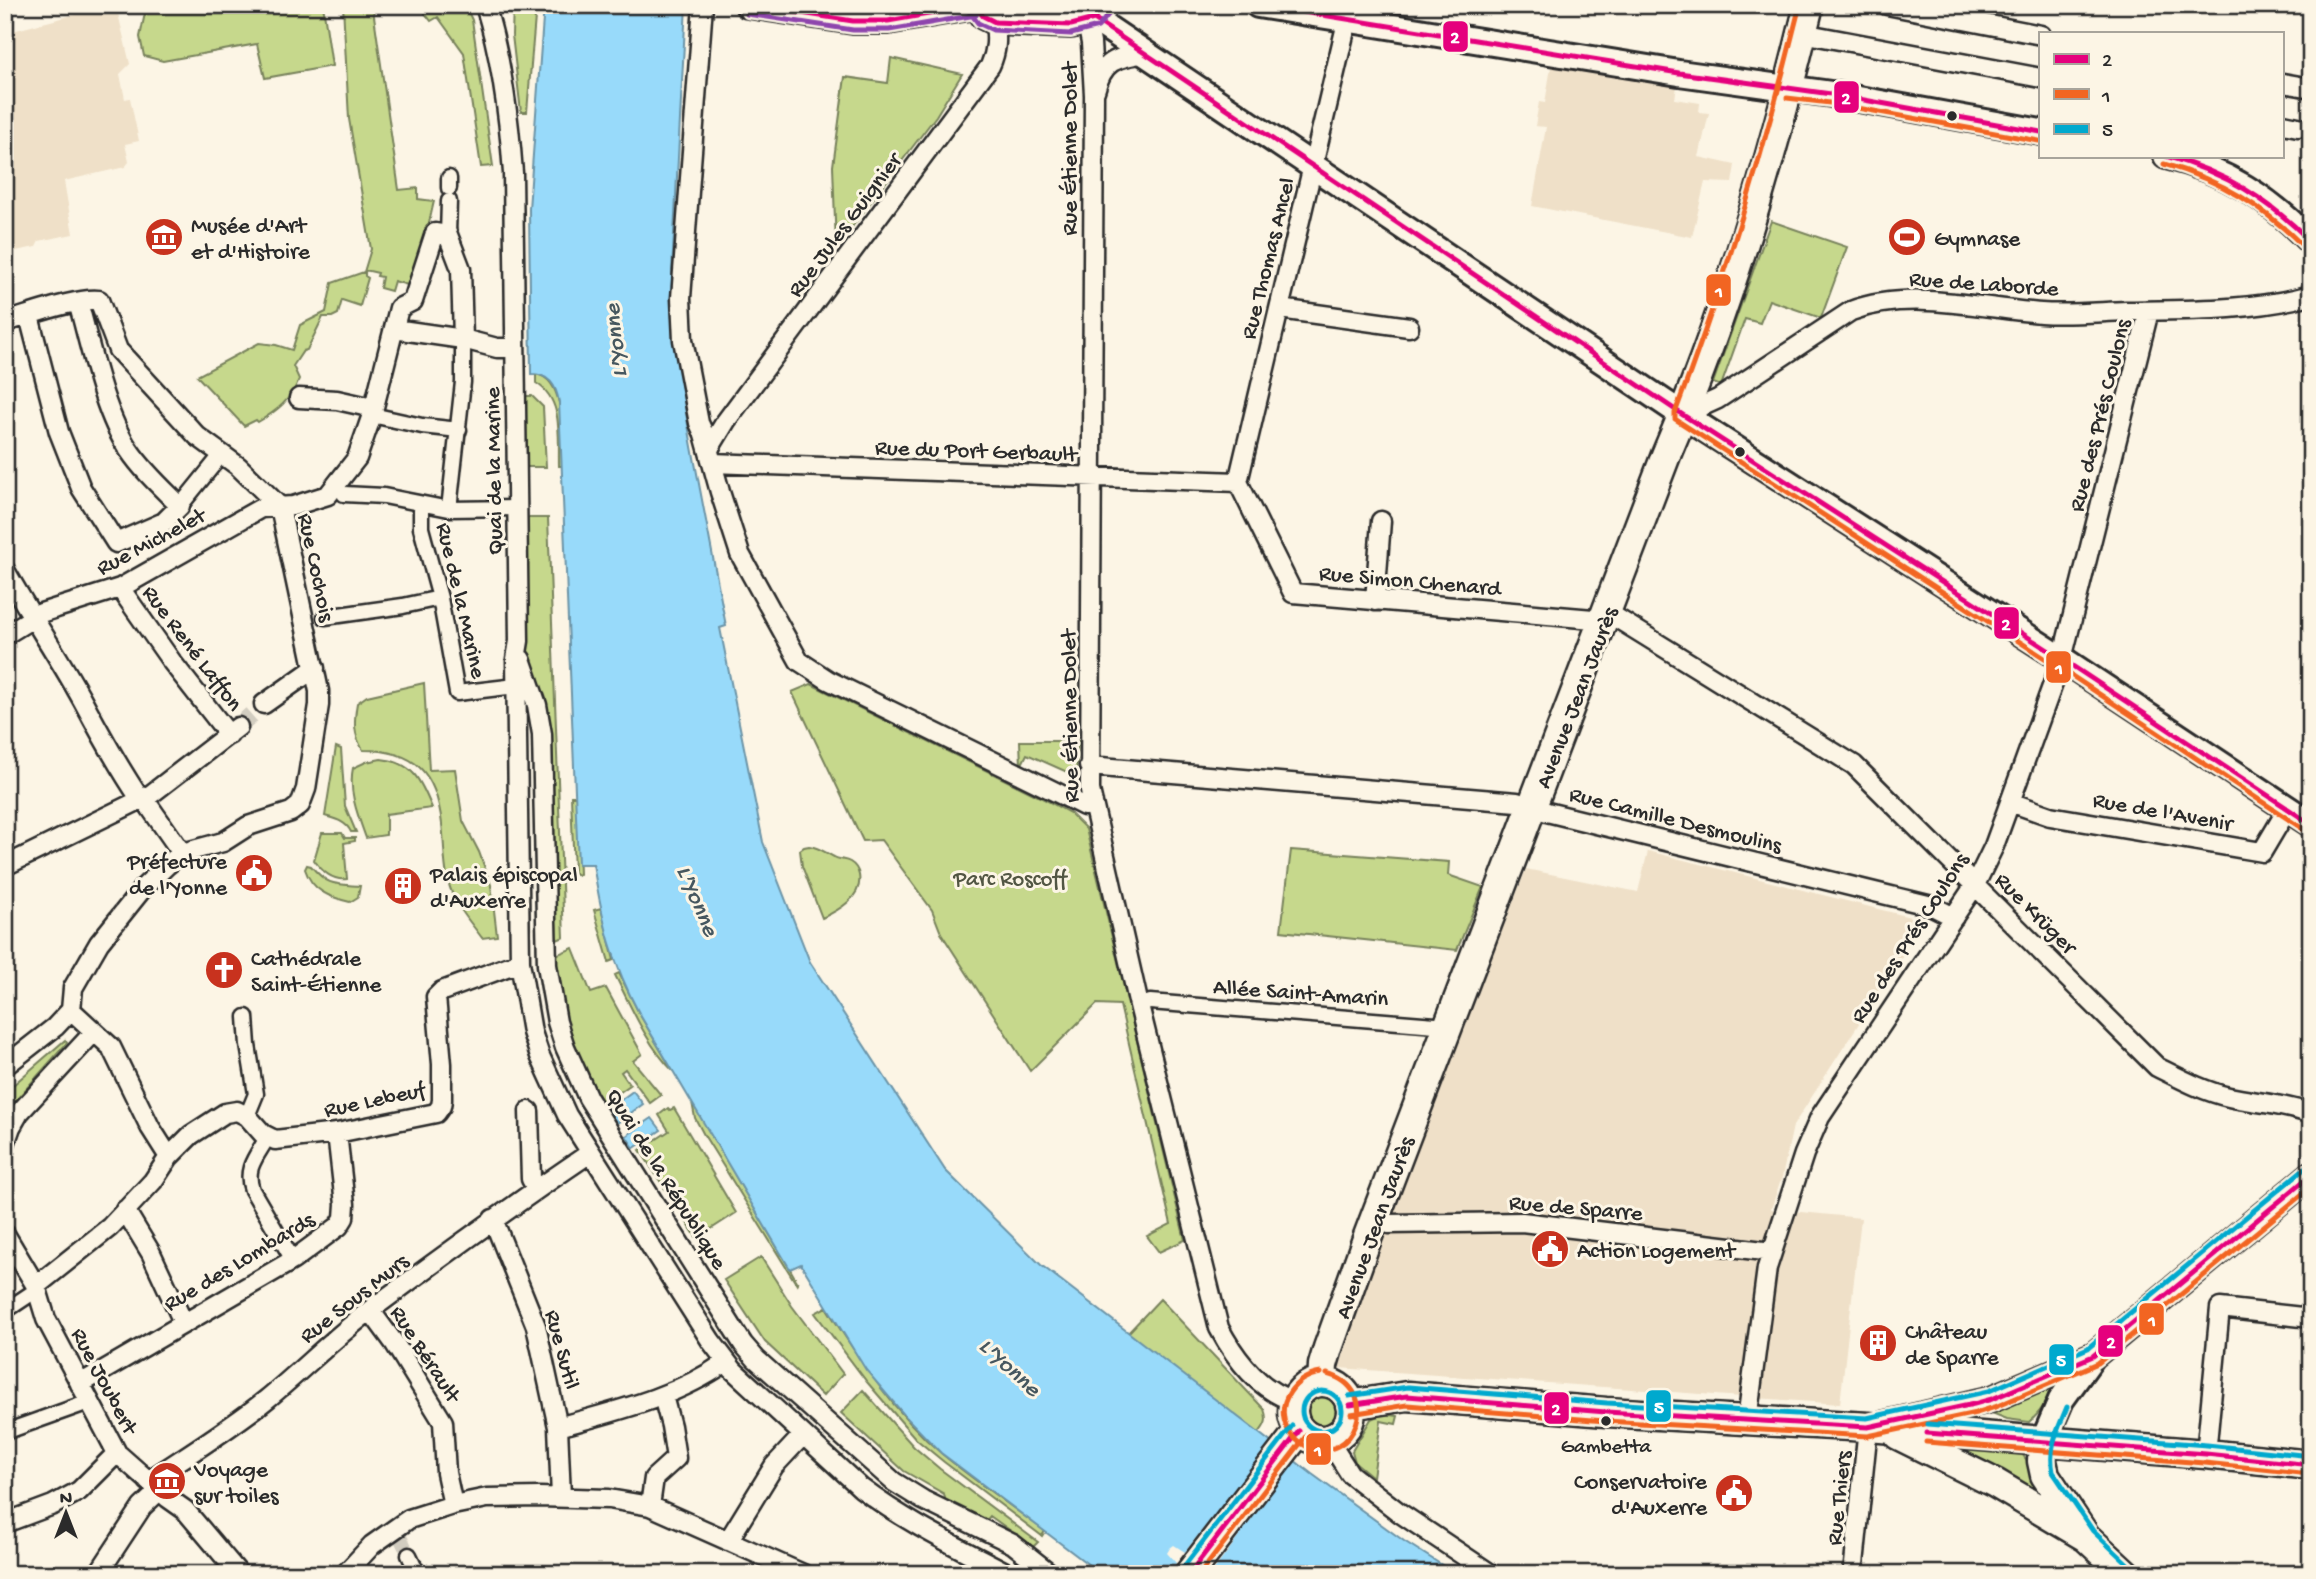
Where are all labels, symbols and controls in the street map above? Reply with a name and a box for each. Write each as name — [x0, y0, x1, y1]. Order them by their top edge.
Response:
line badge: 2 — [1442, 20, 1469, 53]
text: 2 — [1450, 28, 1460, 51]
legend — [2039, 32, 2284, 158]
text: 2 — [2102, 50, 2112, 75]
street label: Rue Étienne Dolet — [1058, 61, 1085, 236]
line badge: 2 — [1833, 80, 1860, 114]
text: 1 — [2101, 86, 2110, 111]
text: 2 — [1841, 89, 1851, 112]
unlabelled marker — [1945, 109, 1959, 123]
text: 5 — [2102, 120, 2113, 145]
street label: Rue Jules Guignier — [783, 147, 910, 303]
street label: Rue Thomas Ancel — [1236, 175, 1303, 342]
place label: Musée d'Art et d'Histoire — [191, 214, 311, 267]
museum icon: Musée d'Art et d'Histoire — [143, 216, 185, 258]
sports icon: Gymnase — [1886, 216, 1928, 258]
place label: Gymnase — [1934, 227, 2021, 254]
street label: Rue de Laborde — [1908, 267, 2060, 304]
line badge: 1 — [1705, 273, 1732, 307]
text: 1 — [1714, 282, 1723, 305]
water label: L'Yonne — [599, 301, 636, 379]
street label: Rue des Prés Coulons — [2064, 316, 2139, 515]
street label: Quai de la Marine — [481, 386, 510, 555]
street label: Rue du Port Gerbault — [874, 435, 1079, 470]
unlabelled marker — [1733, 445, 1747, 459]
street label: Rue Michelet — [93, 502, 212, 583]
street label: Rue Cochois — [290, 511, 339, 625]
street label: Rue de la Marine — [429, 520, 491, 682]
street label: Rue Simon Chenard — [1318, 561, 1503, 604]
street label: Rue René Laffon — [135, 581, 247, 717]
street label: Avenue Jean Jaurès — [1531, 603, 1625, 793]
line badge: 2 — [1993, 606, 2020, 640]
text: 2 — [2001, 615, 2011, 638]
street label: Rue Étienne Dolet — [1056, 628, 1087, 803]
line badge: 1 — [2045, 650, 2072, 684]
text: 1 — [2054, 659, 2063, 682]
street label: Rue Camille Desmoulins — [1566, 782, 1785, 861]
street label: Rue de l'Avenir — [2090, 788, 2236, 839]
street label: Rue des Prés Coulons — [1846, 848, 1976, 1029]
place label: Préfecture de l'Yonne — [126, 850, 228, 903]
public building icon: Préfecture de l'Yonne — [233, 852, 275, 894]
water label: L'Yonne — [668, 862, 724, 942]
place label: Palais épiscopal d'Auxerre — [429, 863, 578, 916]
building icon: Palais épiscopal d'Auxerre — [382, 865, 424, 907]
park label: Parc Roscoff — [952, 867, 1069, 894]
street label: Rue Krüger — [1988, 868, 2082, 962]
place label: Cathédrale Saint-Étienne — [251, 947, 382, 1000]
church icon: Cathédrale Saint-Étienne — [203, 949, 245, 991]
street label: Allée Saint-Amarin — [1212, 975, 1389, 1014]
street label: Rue Lebeuf — [322, 1077, 429, 1125]
street label: Quai de la République — [598, 1084, 732, 1276]
street label: Avenue Jean Jaurès — [1331, 1133, 1422, 1323]
street label: Rue de Sparre — [1508, 1190, 1645, 1229]
street label: Rue des Lombards — [160, 1207, 321, 1319]
public building icon: Action Logement — [1529, 1228, 1571, 1270]
place label: Action Logement — [1577, 1239, 1737, 1266]
street label: Rue Sous Murs — [295, 1249, 415, 1351]
street label: Rue Bérault — [383, 1301, 466, 1410]
line badge: 1 — [2138, 1302, 2165, 1336]
street label: Rue Sutil — [537, 1307, 584, 1393]
text: 1 — [2147, 1311, 2156, 1334]
place label: Château de Sparre — [1905, 1320, 2000, 1373]
building icon: Château de Sparre — [1857, 1322, 1899, 1364]
street label: Rue Joubert — [64, 1324, 143, 1441]
line badge: 2 — [2097, 1324, 2124, 1358]
water label: L'Yonne — [972, 1333, 1047, 1405]
text: 2 — [2106, 1333, 2116, 1356]
line badge: 5 — [2048, 1343, 2075, 1376]
text: 5 — [2056, 1351, 2066, 1374]
line badge: 5 — [1645, 1389, 1672, 1423]
line badge: 2 — [1543, 1391, 1570, 1425]
text: 5 — [1654, 1398, 1664, 1421]
text: 2 — [1551, 1400, 1561, 1423]
marker: Gambetta — [1599, 1414, 1613, 1428]
line badge: 1 — [1305, 1432, 1332, 1466]
place label: Gambetta — [1561, 1436, 1653, 1461]
text: 1 — [1313, 1441, 1322, 1464]
street label: Rue Thiers — [1822, 1449, 1859, 1547]
place label: Voyage sur toiles — [193, 1458, 279, 1511]
museum icon: Voyage sur toiles — [146, 1460, 188, 1502]
place label: Conservatoire d'Auxerre — [1574, 1470, 1708, 1523]
public building icon: Conservatoire d'Auxerre — [1713, 1472, 1755, 1514]
north arrow — [32, 1478, 102, 1548]
text: N — [60, 1488, 72, 1511]

